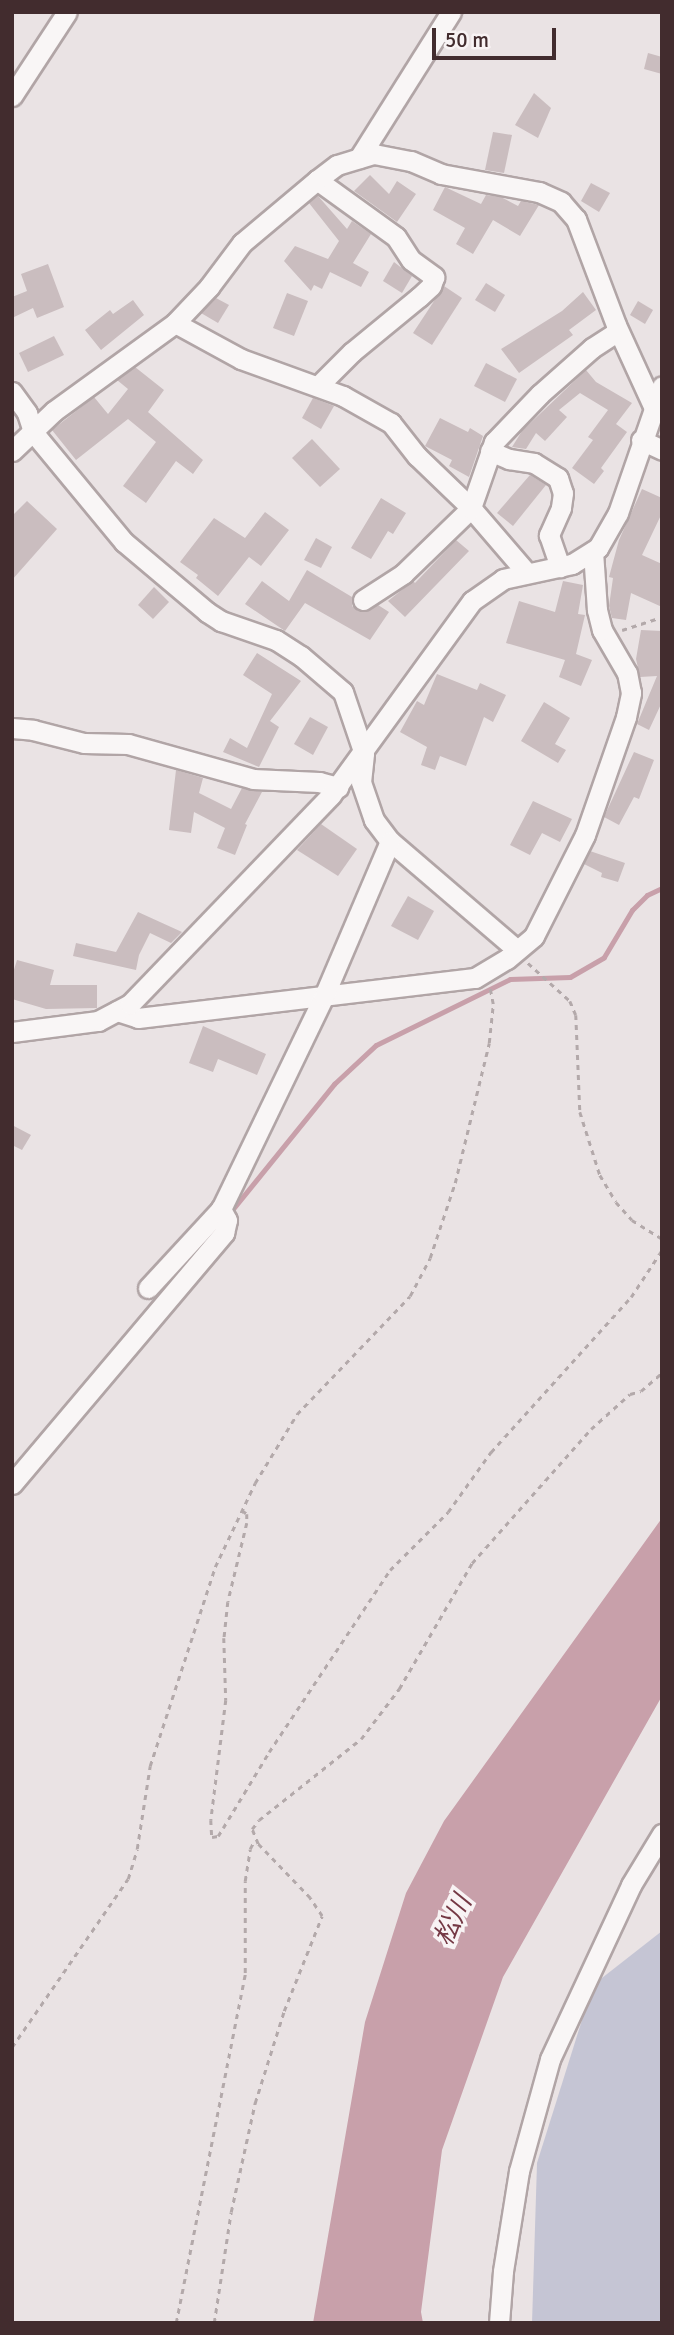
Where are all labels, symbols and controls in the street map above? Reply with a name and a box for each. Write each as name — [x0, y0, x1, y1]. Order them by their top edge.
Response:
scale bar — [436, 14, 560, 58]
text: 50 m — [445, 27, 489, 53]
water label: 松川 — [429, 1891, 479, 1951]

